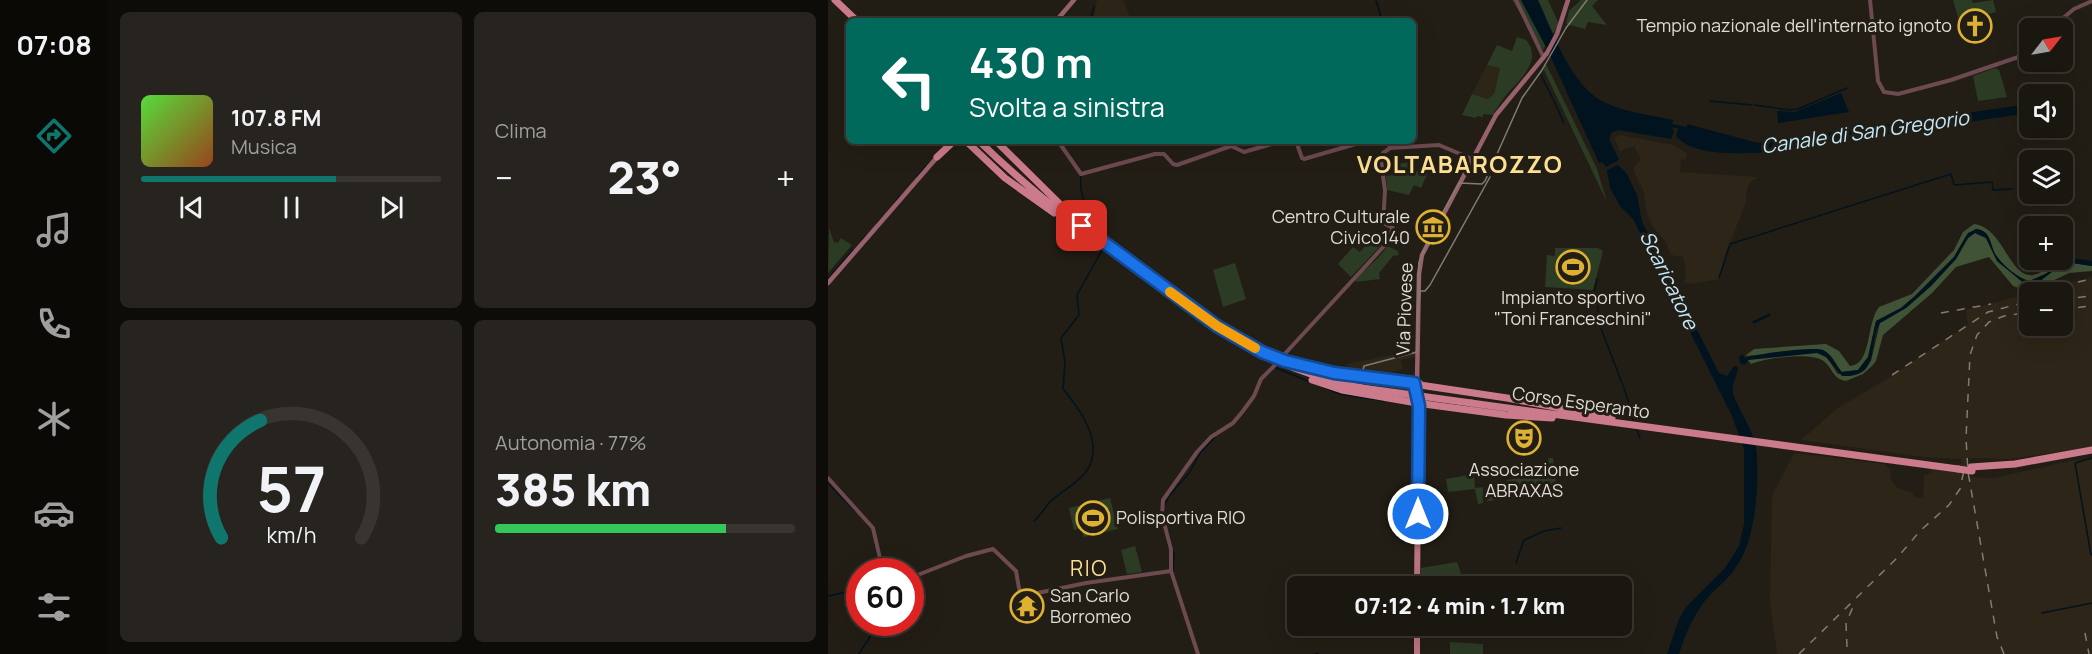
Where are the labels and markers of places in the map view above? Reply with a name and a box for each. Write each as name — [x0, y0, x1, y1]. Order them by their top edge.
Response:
church icon: Tempio nazionale dell'internato ignoto — [1957, 8, 1993, 44]
place label: Tempio nazionale dell'internato ignoto — [1636, 13, 1952, 37]
pin — [1056, 200, 1107, 251]
place label: Centro Culturale Civico140 — [1272, 204, 1410, 249]
museum icon: Centro Culturale Civico140 — [1415, 209, 1451, 245]
sports icon: Impianto sportivo "Toni Franceschini" — [1555, 249, 1591, 285]
place label: Impianto sportivo "Toni Franceschini" — [1494, 285, 1652, 330]
theatre icon: Associazione ABRAXAS — [1506, 420, 1542, 456]
place label: Associazione ABRAXAS — [1469, 457, 1579, 502]
sports icon: Polisportiva RIO — [1075, 500, 1111, 536]
place label: Polisportiva RIO — [1116, 505, 1245, 529]
place label: San Carlo Borromeo — [1050, 583, 1132, 628]
temple icon: San Carlo Borromeo — [1009, 588, 1045, 624]

